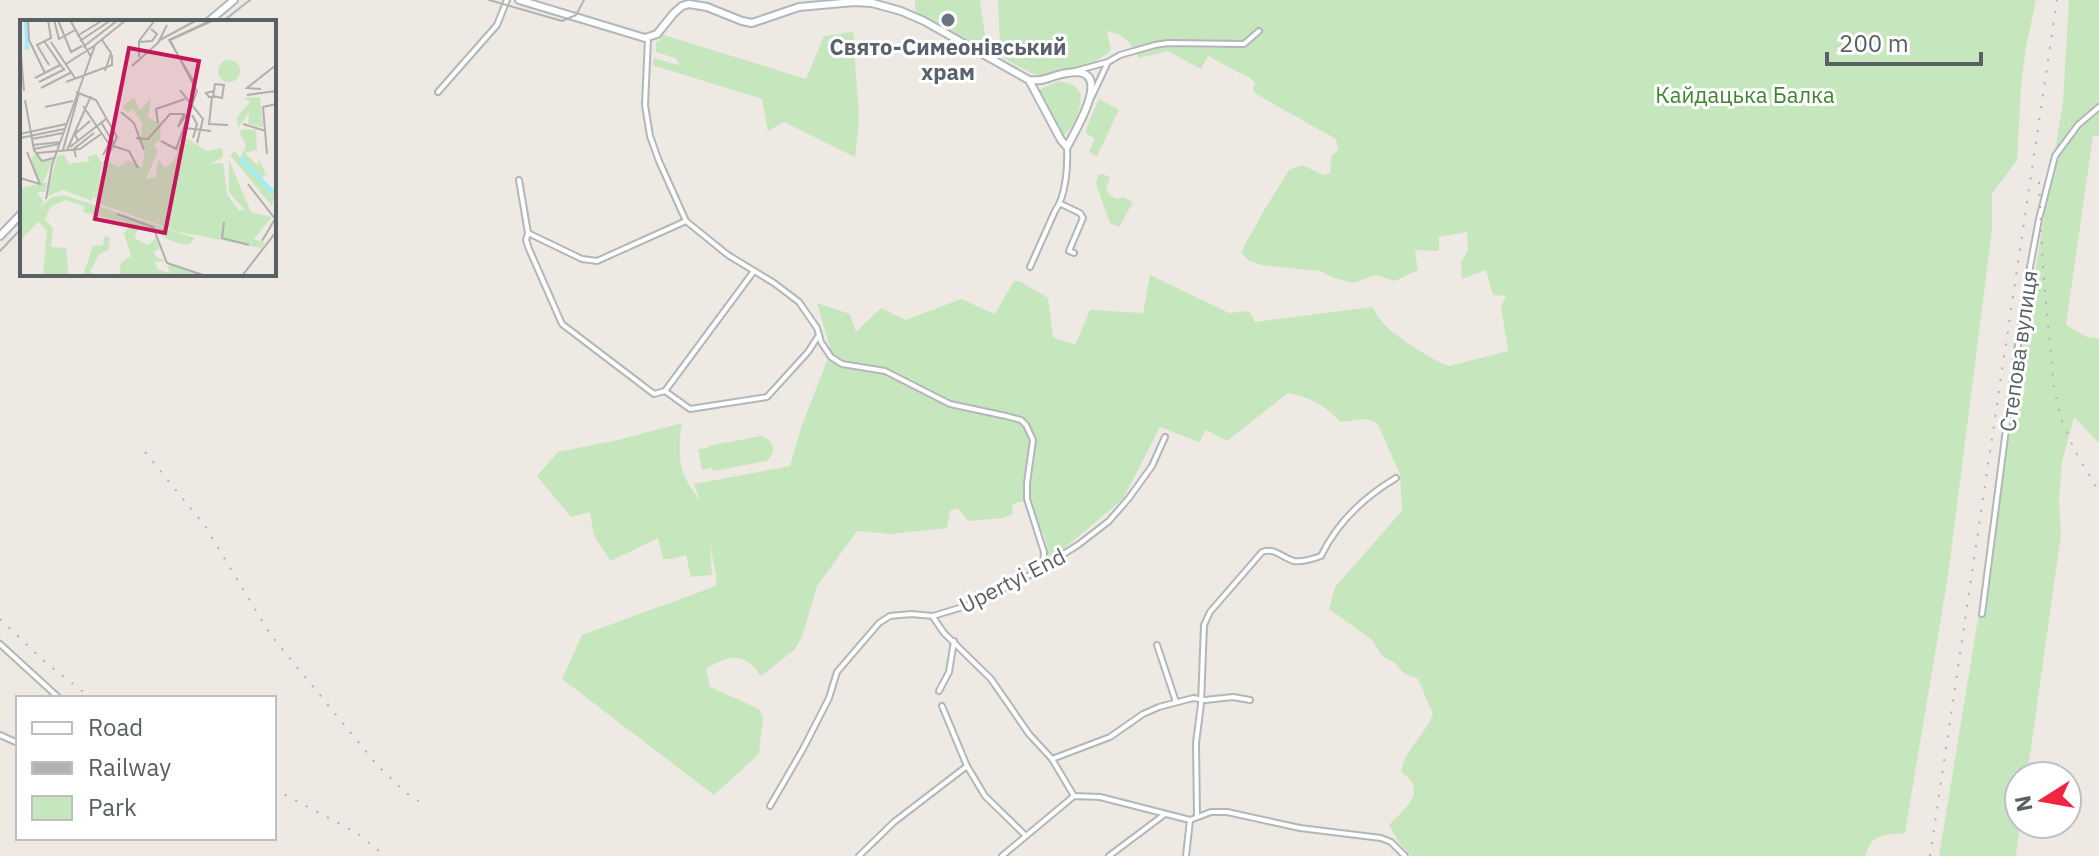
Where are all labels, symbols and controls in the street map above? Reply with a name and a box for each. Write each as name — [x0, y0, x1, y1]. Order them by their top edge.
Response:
marker: Свято-Симеонівський храм — [939, 11, 957, 29]
scale bar — [1827, 16, 1981, 66]
inset map — [20, 20, 276, 276]
text: 200 m — [1839, 27, 1909, 59]
place label: Свято-Симеонівський храм — [829, 32, 1067, 86]
park label: Кайдацька Балка — [1655, 80, 1835, 109]
street label: Степова вулиця — [1992, 268, 2044, 434]
street label: Upertyi End — [954, 541, 1070, 619]
legend — [16, 696, 276, 840]
text: Road — [88, 711, 143, 743]
text: Railway — [88, 751, 171, 783]
north arrow — [2003, 760, 2083, 840]
text: Park — [88, 791, 137, 823]
text: N — [2007, 793, 2039, 815]

